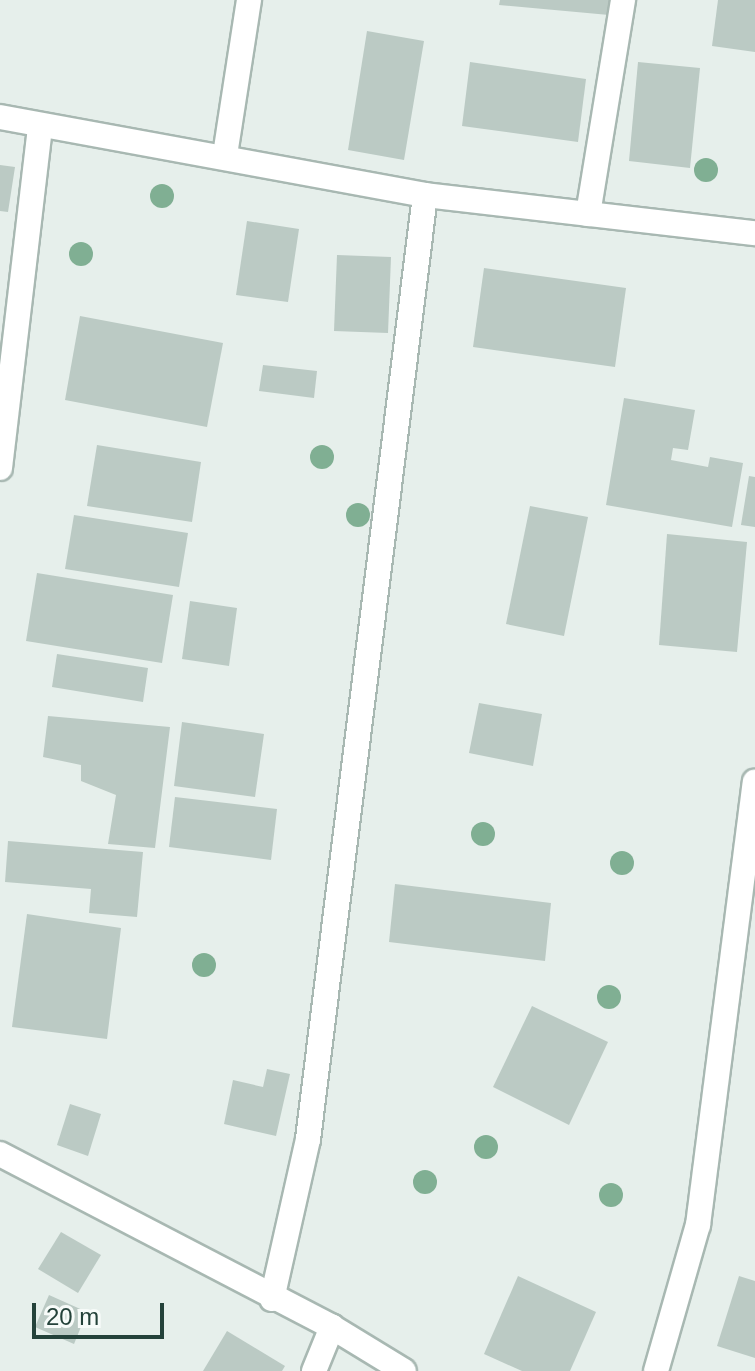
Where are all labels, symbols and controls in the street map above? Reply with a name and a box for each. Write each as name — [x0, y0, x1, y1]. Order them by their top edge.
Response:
scale bar — [36, 1287, 168, 1337]
text: 20 m — [46, 1303, 99, 1330]

